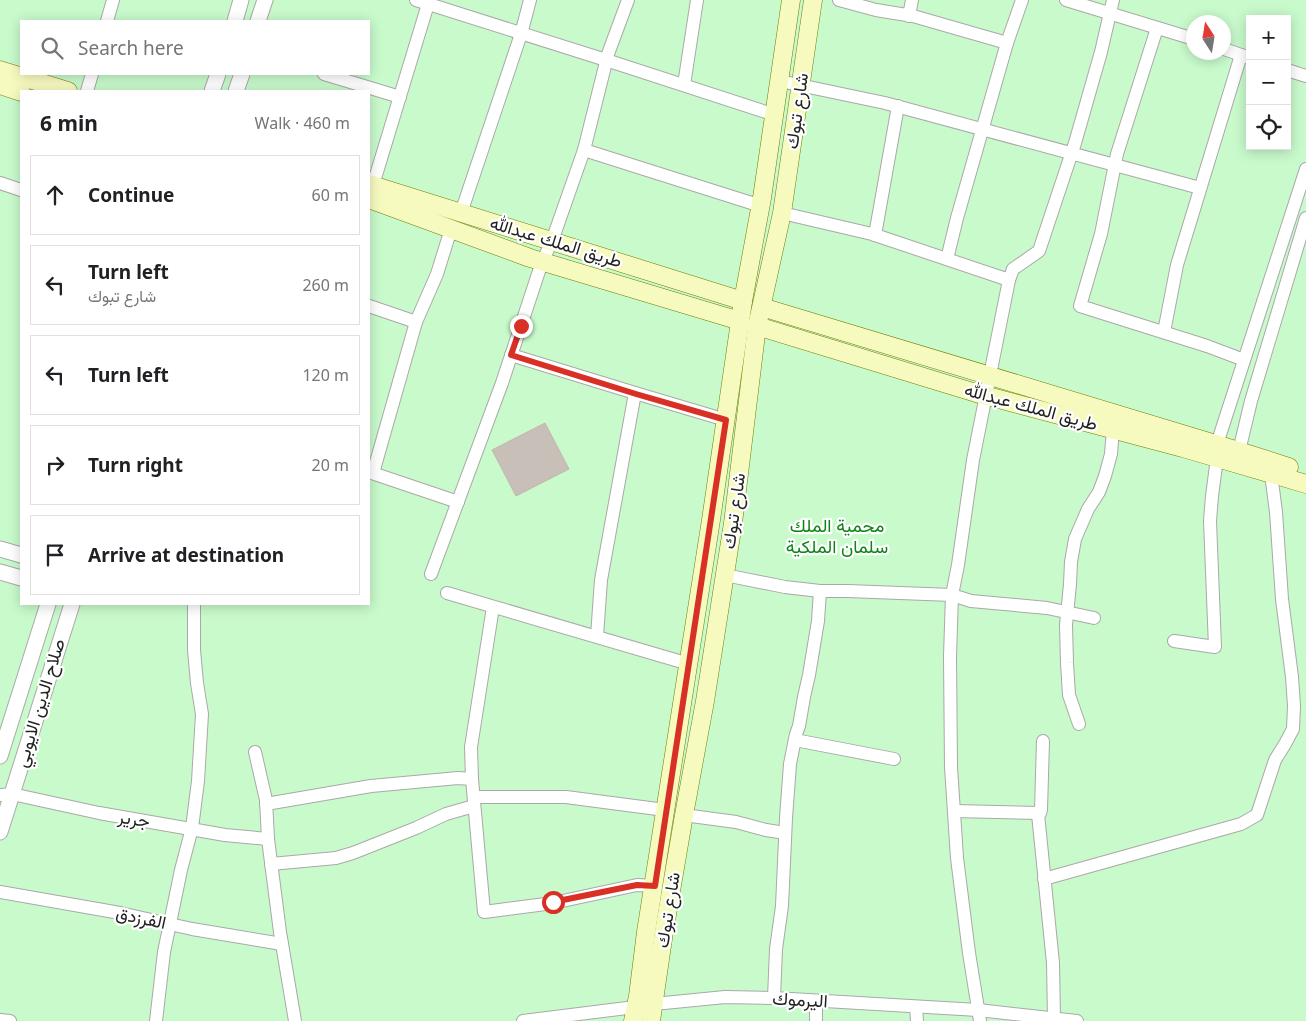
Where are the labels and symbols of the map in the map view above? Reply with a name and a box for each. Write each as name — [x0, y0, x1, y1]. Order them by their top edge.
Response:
north arrow — [1186, 15, 1231, 60]
street label: شارع تبوك — [779, 71, 814, 151]
street label: طريق الملك عبدالله — [487, 210, 625, 273]
route end — [510, 315, 533, 338]
street label: طريق الملك عبدالله — [962, 377, 1101, 435]
street label: شارع تبوك — [716, 471, 751, 551]
park label: محمية الملك سلمان الملكية — [786, 513, 888, 558]
street label: صلاح الدين الايوبي — [8, 636, 74, 771]
street label: جرير — [115, 803, 152, 832]
street label: شارع تبوك — [649, 870, 686, 950]
route start — [542, 891, 565, 914]
street label: الفرزدق — [114, 900, 169, 934]
street label: اليرموك — [772, 986, 828, 1012]

